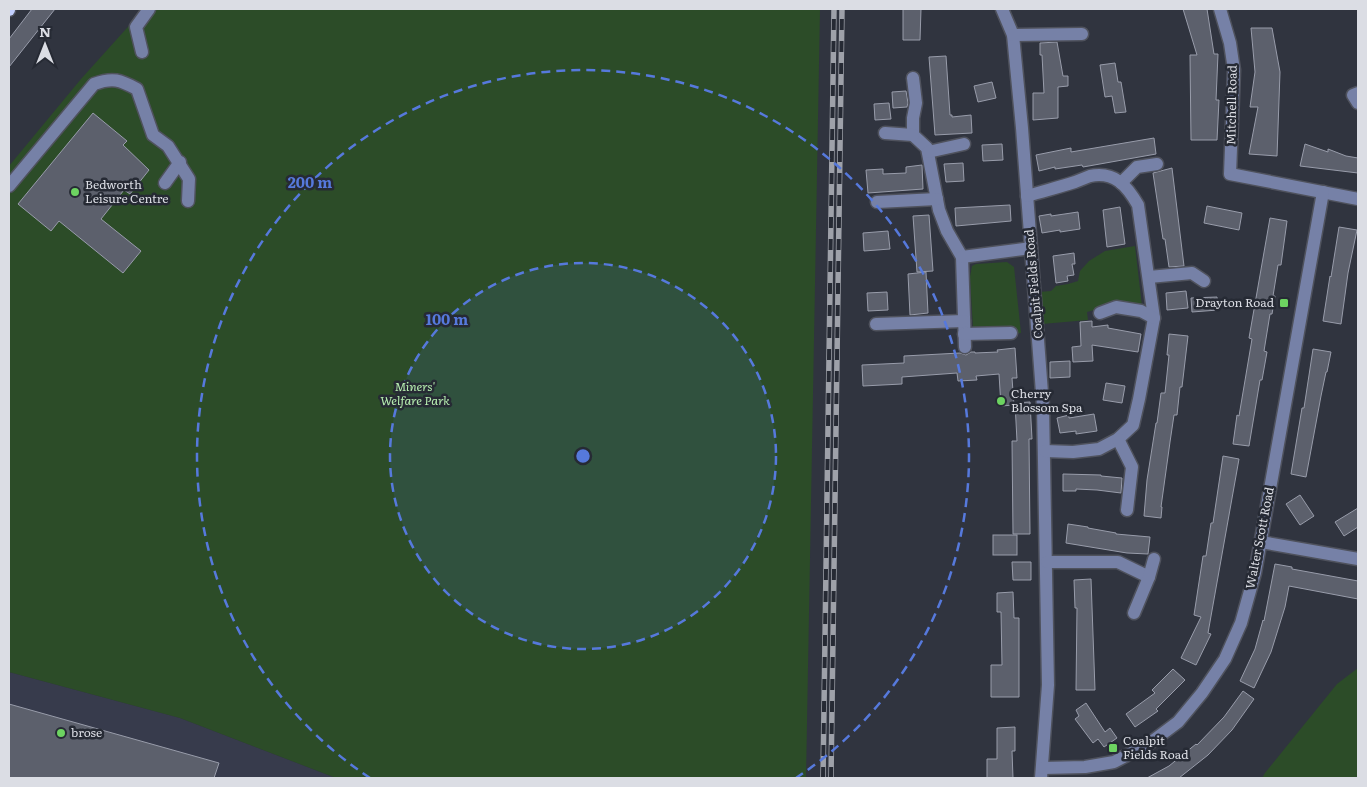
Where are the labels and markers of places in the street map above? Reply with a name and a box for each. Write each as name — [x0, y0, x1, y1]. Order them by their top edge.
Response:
place label: Bedworth Leisure Centre — [85, 175, 169, 207]
marker: Bedworth Leisure Centre — [69, 186, 81, 198]
place label: Drayton Road — [1195, 293, 1275, 311]
marker: Drayton Road — [1278, 297, 1290, 309]
place label: Cherry Blossom Spa — [1011, 384, 1083, 416]
marker: Cherry Blossom Spa — [995, 395, 1007, 407]
centre of rings — [574, 447, 592, 465]
place label: brose — [71, 723, 102, 741]
marker: brose — [55, 727, 67, 739]
place label: Coalpit Fields Road — [1123, 731, 1189, 763]
marker: Coalpit Fields Road — [1107, 742, 1119, 754]

